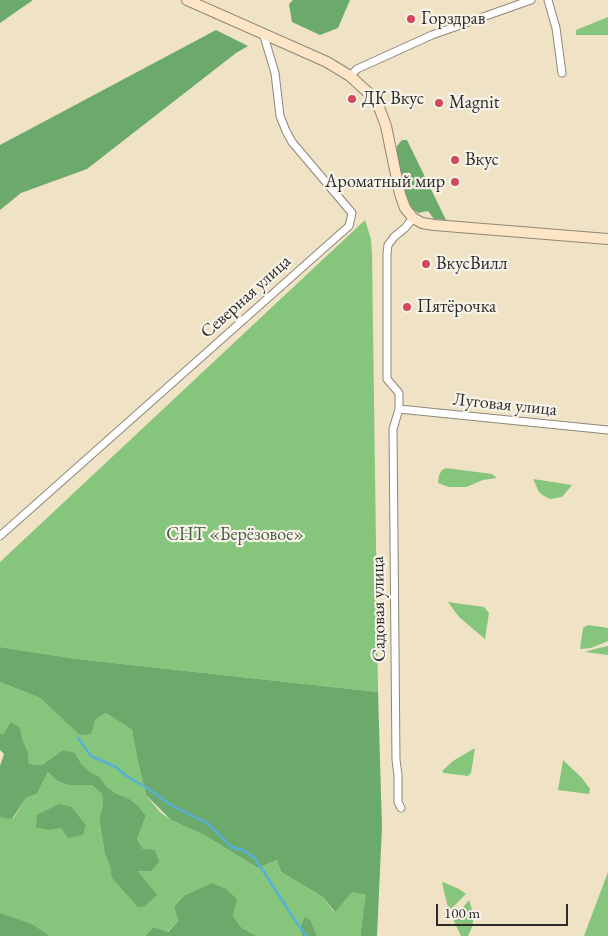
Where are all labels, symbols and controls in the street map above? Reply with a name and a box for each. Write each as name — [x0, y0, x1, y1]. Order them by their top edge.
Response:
place label: Горздрав — [421, 8, 485, 30]
marker: Горздрав — [405, 13, 417, 25]
place label: ДК Вкус — [362, 88, 424, 110]
place label: Magnit — [449, 92, 499, 114]
marker: ДК Вкус — [346, 93, 358, 105]
marker: Magnit — [433, 97, 445, 109]
place label: Вкус — [465, 149, 499, 171]
marker: Вкус — [449, 154, 461, 166]
place label: Ароматный мир — [325, 171, 445, 193]
marker: Ароматный мир — [449, 176, 461, 188]
street label: Северная улица — [196, 251, 296, 343]
place label: ВкусВилл — [436, 253, 507, 275]
marker: ВкусВилл — [420, 258, 432, 270]
place label: Пятёрочка — [417, 296, 496, 318]
marker: Пятёрочка — [401, 301, 413, 313]
street label: Луговая улица — [452, 389, 558, 421]
park label: СНТ «Берёзовое» — [166, 524, 304, 546]
street label: Садовая улица — [367, 556, 391, 662]
scale bar — [438, 894, 570, 926]
text: 100 m — [444, 903, 480, 922]

